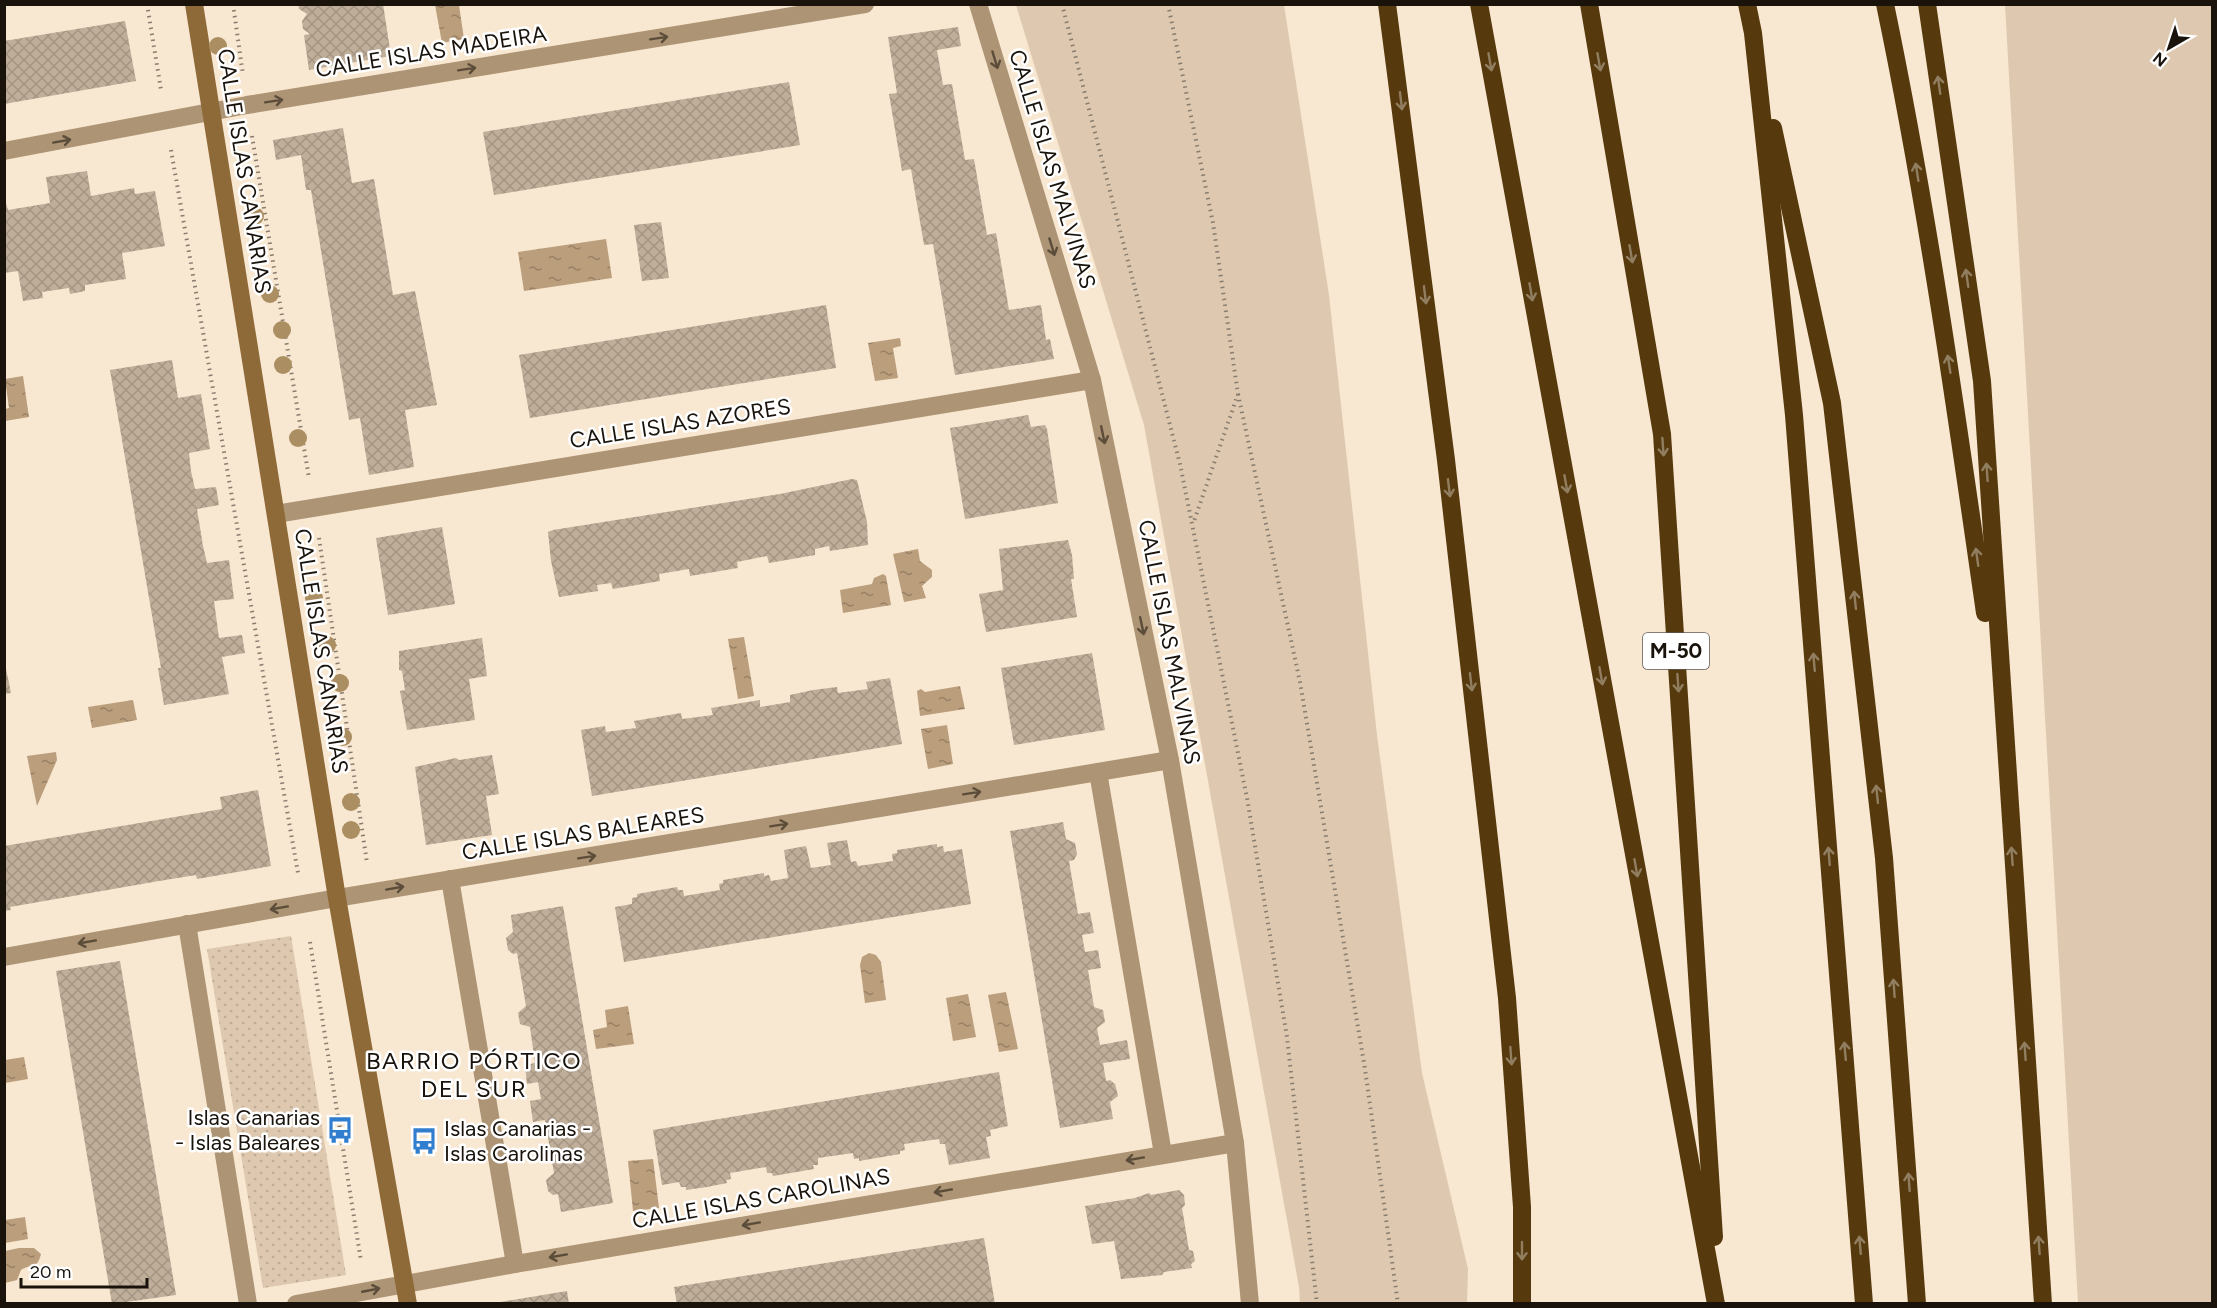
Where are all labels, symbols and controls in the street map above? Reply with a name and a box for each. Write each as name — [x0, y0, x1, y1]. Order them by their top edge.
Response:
north arrow — [2139, 18, 2199, 78]
street label: CALLE ISLAS MADEIRA — [314, 20, 548, 83]
one-way arrow — [649, 32, 669, 43]
street label: CALLE ISLAS MALVINAS — [1003, 46, 1102, 292]
street label: CALLE ISLAS CANARIAS — [212, 47, 277, 295]
text: N — [2149, 48, 2171, 71]
one-way arrow — [990, 51, 1001, 70]
one-way arrow — [1485, 52, 1496, 71]
one-way arrow — [1593, 52, 1604, 72]
one-way arrow — [456, 64, 476, 75]
one-way arrow — [1933, 76, 1944, 96]
one-way arrow — [1396, 91, 1407, 111]
one-way arrow — [264, 95, 284, 106]
one-way arrow — [52, 135, 71, 146]
one-way arrow — [1911, 163, 1922, 182]
one-way arrow — [1047, 237, 1058, 256]
one-way arrow — [1626, 244, 1637, 264]
one-way arrow — [1961, 269, 1972, 289]
one-way arrow — [1526, 282, 1537, 302]
one-way arrow — [1420, 284, 1431, 304]
one-way arrow — [1943, 355, 1954, 375]
street label: CALLE ISLAS AZORES — [568, 393, 792, 454]
one-way arrow — [1098, 425, 1109, 444]
one-way arrow — [1657, 436, 1668, 456]
one-way arrow — [1981, 462, 1992, 482]
one-way arrow — [1561, 474, 1572, 494]
one-way arrow — [1444, 478, 1455, 498]
street label: CALLE ISLAS MALVINAS — [1133, 518, 1206, 767]
street label: CALLE ISLAS CANARIAS — [289, 527, 354, 775]
one-way arrow — [1972, 548, 1983, 568]
one-way arrow — [1849, 591, 1860, 610]
one-way arrow — [1137, 616, 1148, 635]
road number: M-50 — [1643, 633, 1709, 669]
one-way arrow — [1808, 653, 1819, 672]
one-way arrow — [1596, 666, 1607, 685]
one-way arrow — [1466, 672, 1477, 692]
one-way arrow — [1673, 673, 1684, 693]
one-way arrow — [1871, 784, 1882, 804]
one-way arrow — [961, 787, 981, 798]
street label: CALLE ISLAS BALEARES — [460, 801, 706, 866]
one-way arrow — [769, 819, 789, 830]
one-way arrow — [1823, 847, 1834, 867]
one-way arrow — [2006, 847, 2017, 867]
one-way arrow — [577, 851, 596, 862]
one-way arrow — [1631, 858, 1642, 877]
one-way arrow — [384, 883, 404, 894]
one-way arrow — [270, 903, 290, 914]
one-way arrow — [78, 937, 97, 948]
one-way arrow — [1888, 978, 1899, 998]
one-way arrow — [1839, 1041, 1850, 1061]
one-way arrow — [2020, 1041, 2031, 1061]
district label: BARRIO PÓRTICO DEL SUR — [366, 1046, 582, 1103]
one-way arrow — [1506, 1046, 1517, 1066]
place label: Islas Canarias - Islas Baleares — [175, 1104, 320, 1156]
bus stop icon: Islas Canarias - Islas Baleares — [325, 1115, 355, 1145]
place label: Islas Canarias - Islas Carolinas — [444, 1115, 591, 1167]
bus stop icon: Islas Canarias - Islas Carolinas — [409, 1126, 439, 1156]
one-way arrow — [1126, 1154, 1146, 1165]
street label: CALLE ISLAS CAROLINAS — [630, 1163, 892, 1234]
one-way arrow — [1903, 1173, 1914, 1193]
one-way arrow — [934, 1186, 953, 1197]
one-way arrow — [741, 1219, 761, 1230]
one-way arrow — [1854, 1236, 1865, 1256]
one-way arrow — [2033, 1236, 2044, 1256]
one-way arrow — [1516, 1240, 1528, 1260]
scale bar — [21, 1251, 147, 1289]
one-way arrow — [549, 1251, 569, 1262]
text: 20 m — [30, 1261, 71, 1283]
one-way arrow — [361, 1284, 380, 1295]

